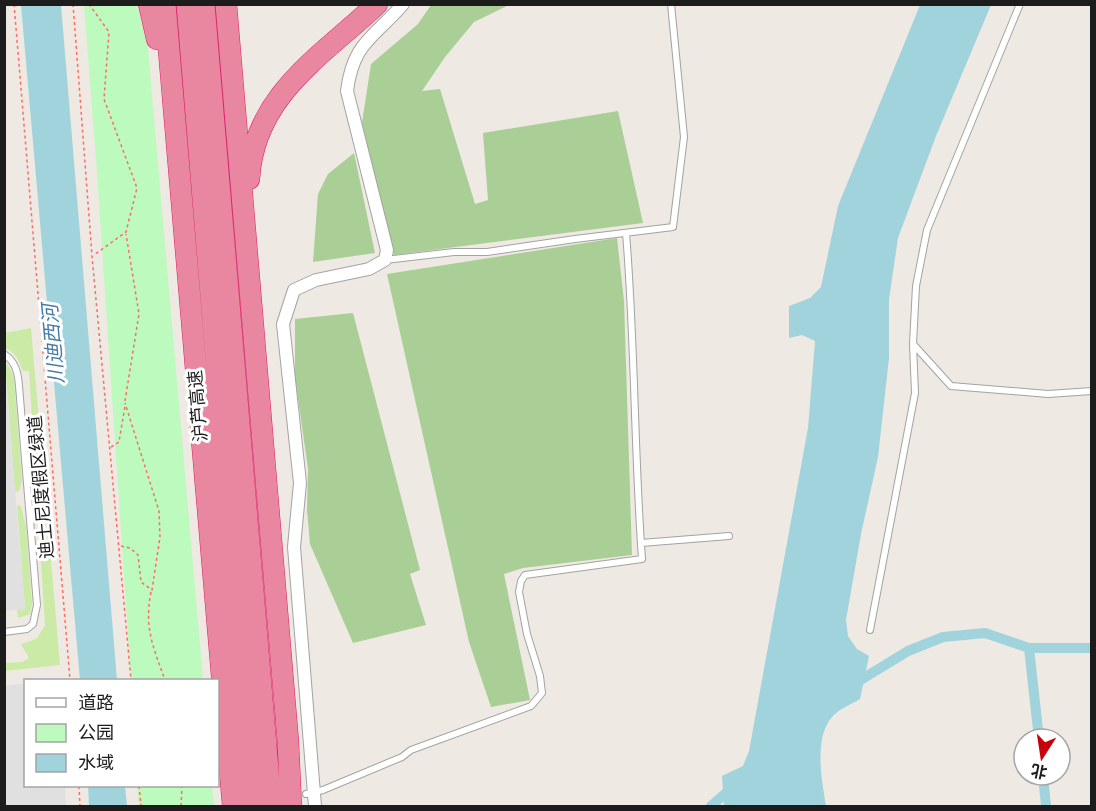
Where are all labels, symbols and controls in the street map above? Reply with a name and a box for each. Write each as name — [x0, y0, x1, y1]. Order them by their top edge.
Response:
water label: 川迪西河 — [33, 299, 71, 385]
street label: 沪芦高速 — [181, 369, 214, 443]
street label: 迪士尼度假区绿道 — [21, 414, 60, 560]
legend — [24, 679, 219, 787]
text: 道路 — [78, 689, 114, 716]
text: 公园 — [78, 719, 114, 746]
north arrow — [1012, 727, 1072, 787]
text: 水域 — [78, 749, 114, 776]
text: 北 — [1029, 758, 1049, 785]

